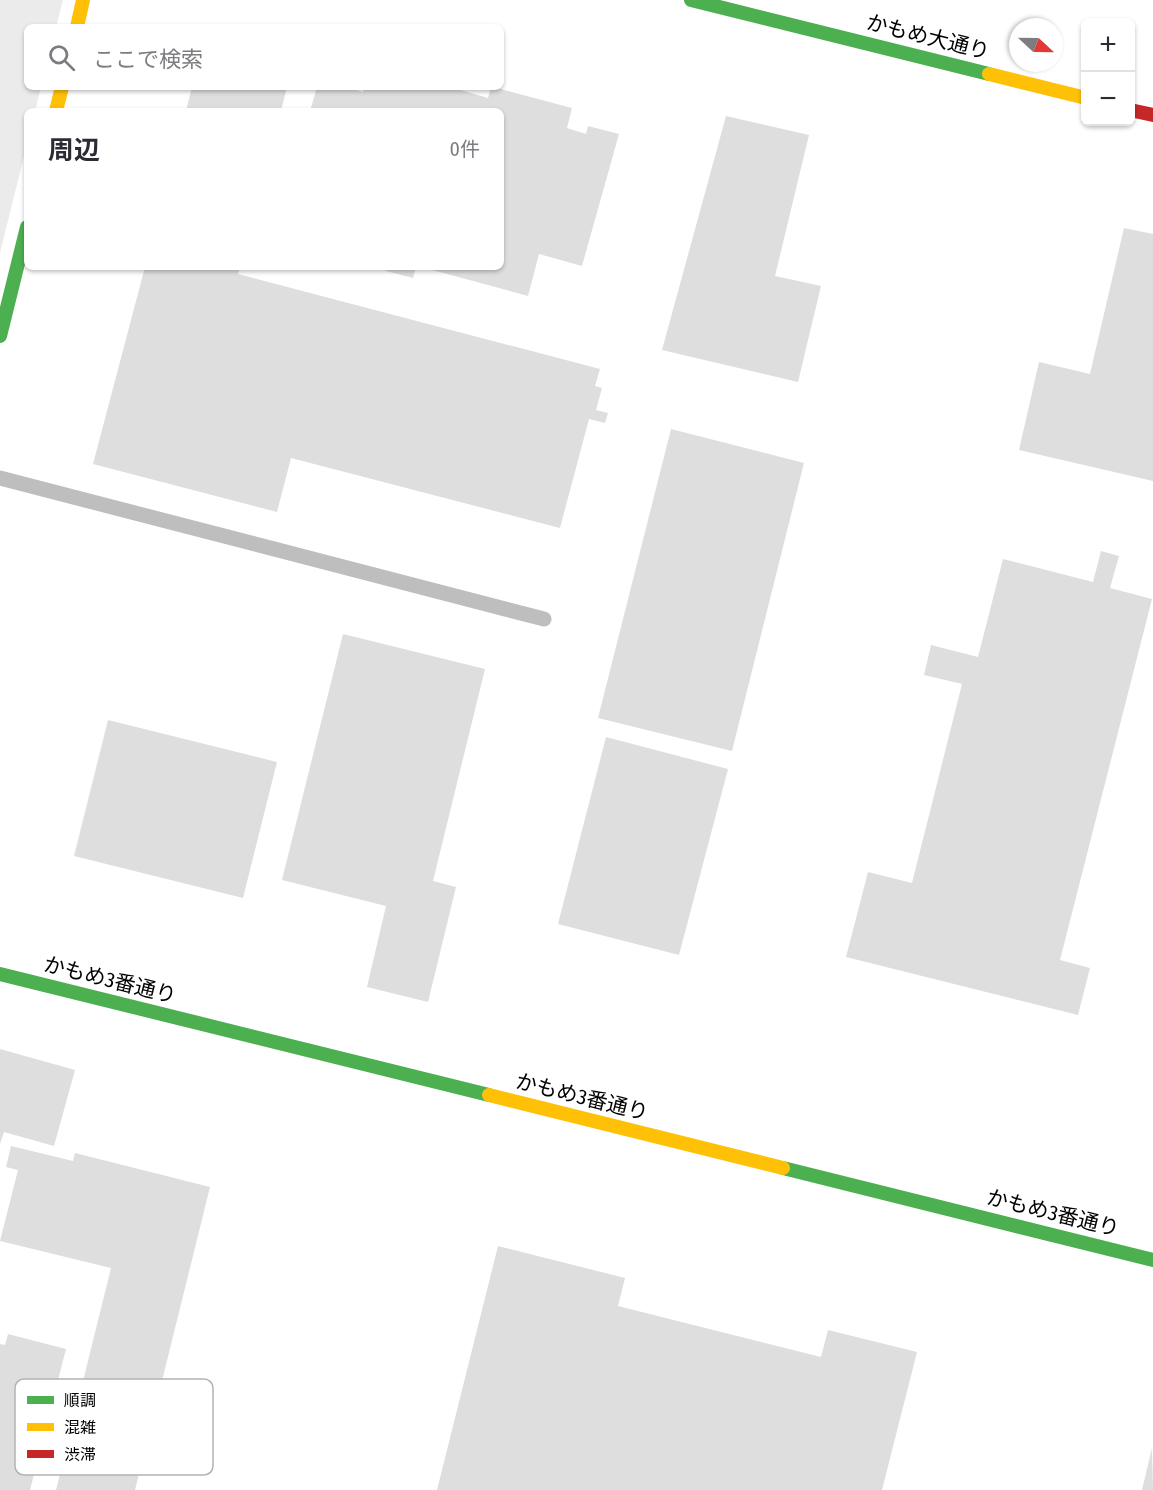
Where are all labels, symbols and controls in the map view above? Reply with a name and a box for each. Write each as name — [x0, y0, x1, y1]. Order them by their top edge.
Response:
street label: かもめ大通り — [864, 9, 992, 65]
north arrow — [1009, 18, 1063, 72]
map controls — [1081, 18, 1135, 126]
button: + — [1081, 18, 1135, 72]
search box — [24, 24, 504, 90]
icon: search — [45, 41, 78, 74]
text: ここで検索 — [93, 46, 203, 73]
button: − — [1081, 72, 1135, 126]
text: 周辺 — [48, 135, 100, 166]
text: 0件 — [450, 137, 480, 161]
street label: かもめ3番通り — [41, 951, 179, 1009]
street label: かもめ3番通り — [513, 1068, 651, 1126]
street label: かもめ3番通り — [984, 1184, 1122, 1242]
legend — [15, 1379, 213, 1475]
text: 順調 — [64, 1391, 96, 1410]
text: 混雑 — [64, 1418, 96, 1437]
text: 渋滞 — [64, 1445, 96, 1464]

